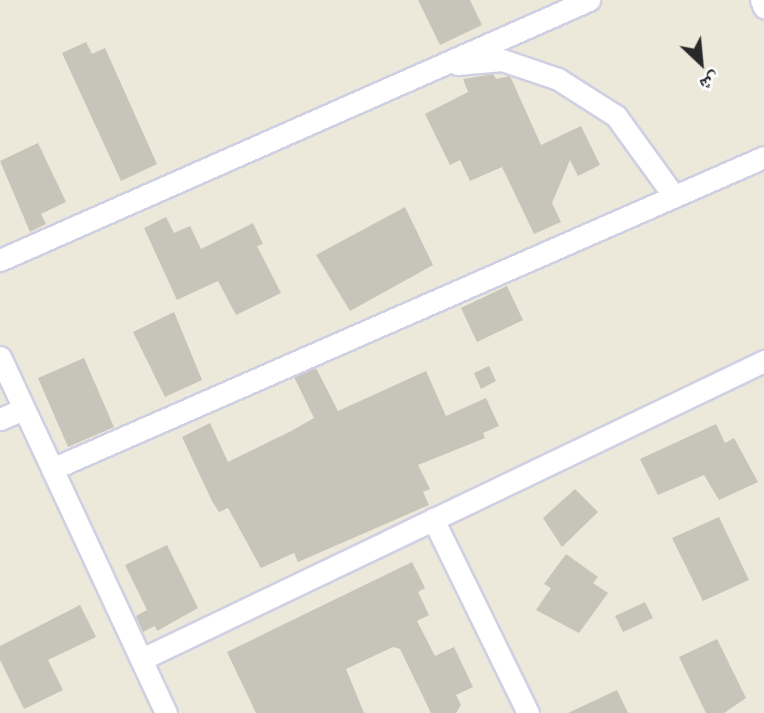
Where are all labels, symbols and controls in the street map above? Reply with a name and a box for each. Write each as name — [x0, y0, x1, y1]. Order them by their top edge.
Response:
north arrow — [666, 28, 736, 98]
text: ش — [697, 68, 724, 96]

